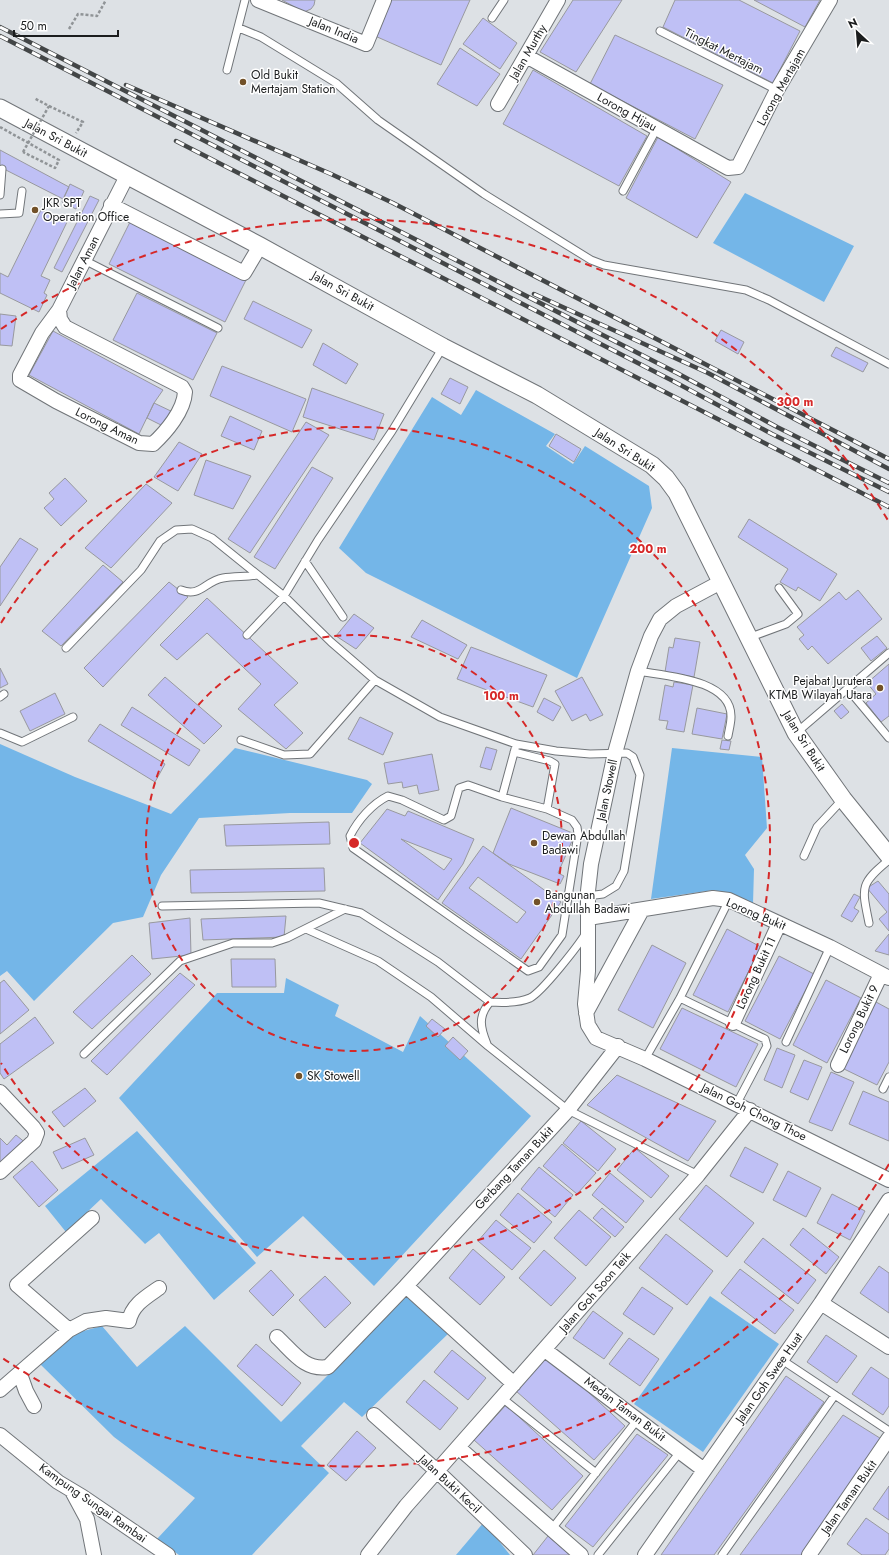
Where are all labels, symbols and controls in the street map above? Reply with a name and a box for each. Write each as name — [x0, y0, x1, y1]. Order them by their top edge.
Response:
street label: Jalan India — [305, 11, 362, 48]
scale bar — [14, 12, 118, 38]
north arrow — [837, 12, 877, 52]
text: N — [845, 14, 860, 32]
text: 50 m — [20, 17, 47, 35]
street label: Jalan Murthy — [504, 20, 552, 85]
street label: Tingkat Mertajam — [682, 23, 766, 79]
street label: Lorong Mertajam — [752, 45, 810, 129]
place label: Old Bukit Mertajam Station — [251, 66, 335, 98]
marker: Old Bukit Mertajam Station — [238, 77, 248, 87]
street label: Lorong Hijau — [594, 88, 660, 136]
street label: Jalan Sri Bukit — [20, 113, 91, 162]
place label: JKR SPT Operation Office — [41, 194, 129, 226]
marker: JKR SPT Operation Office — [30, 205, 40, 215]
street label: Jalan Aman — [61, 233, 104, 293]
street label: Jalan Sri Bukit — [307, 265, 378, 316]
text: 300 m — [777, 393, 814, 411]
street label: Lorong Aman — [72, 403, 142, 449]
street label: Jalan Sri Bukit — [590, 423, 659, 476]
text: 200 m — [629, 540, 667, 558]
place label: Pejabat Jurutera KTMB Wilayah Utara — [769, 672, 872, 704]
marker: Pejabat Jurutera KTMB Wilayah Utara — [875, 683, 885, 693]
text: 100 m — [483, 687, 519, 705]
street label: Jalan Sri Bukit — [777, 705, 830, 775]
street label: Jalan Stowell — [591, 758, 622, 824]
place label: Dewan Abdullah Badawi — [542, 827, 626, 859]
centre of rings — [347, 836, 361, 850]
marker: Dewan Abdullah Badawi — [529, 838, 539, 848]
place label: Bangunan Abdullah Badawi — [545, 886, 630, 918]
street label: Lorong Bukit — [723, 893, 789, 935]
marker: Bangunan Abdullah Badawi — [532, 897, 542, 907]
street label: Lorong Bukit 11 — [731, 934, 781, 1012]
street label: Lorong Bukit 9 — [835, 982, 883, 1056]
place label: SK Stowell — [307, 1067, 359, 1085]
marker: SK Stowell — [294, 1071, 304, 1081]
street label: Jalan Goh Chong Thoe — [696, 1078, 810, 1145]
street label: Gerbang Taman Bukit — [470, 1122, 558, 1214]
street label: Jalan Goh Soon Teik — [554, 1247, 636, 1338]
street label: Jalan Goh Swee Huat — [730, 1329, 807, 1429]
street label: Medan Taman Bukit — [581, 1372, 670, 1446]
street label: Jalan Bukit Kecil — [413, 1449, 485, 1518]
street label: Jalan Taman Bukit — [816, 1456, 881, 1539]
street label: Kampung Sungai Rambai — [35, 1459, 151, 1547]

